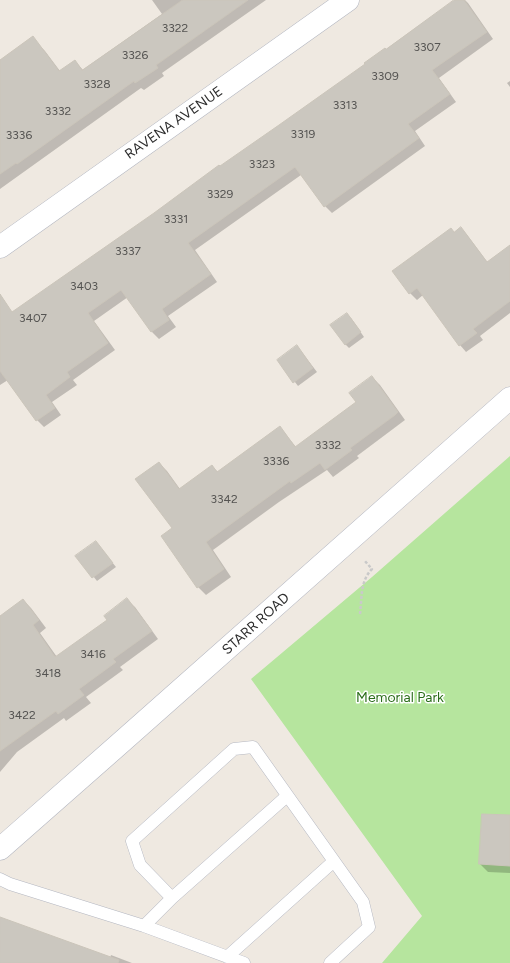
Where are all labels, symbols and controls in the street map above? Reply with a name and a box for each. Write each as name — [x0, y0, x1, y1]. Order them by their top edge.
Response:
house number: 3322 — [162, 21, 188, 35]
house number: 3307 — [413, 40, 441, 54]
house number: 3326 — [122, 48, 148, 62]
house number: 3309 — [371, 69, 399, 83]
house number: 3328 — [83, 77, 111, 91]
street label: RAVENA AVENUE — [122, 83, 226, 163]
house number: 3313 — [333, 98, 357, 112]
house number: 3332 — [45, 104, 71, 118]
house number: 3319 — [291, 127, 315, 141]
house number: 3336 — [6, 128, 32, 142]
house number: 3323 — [249, 157, 275, 171]
house number: 3329 — [207, 187, 233, 201]
house number: 3331 — [164, 212, 188, 226]
house number: 3337 — [115, 244, 141, 258]
house number: 3403 — [70, 279, 98, 293]
house number: 3407 — [19, 311, 47, 325]
house number: 3332 — [315, 438, 341, 452]
house number: 3336 — [263, 454, 289, 468]
house number: 3342 — [210, 492, 238, 506]
street label: STARR ROAD — [219, 589, 293, 659]
house number: 3416 — [80, 647, 106, 661]
house number: 3418 — [35, 666, 61, 680]
park label: Memorial Park — [356, 690, 444, 706]
house number: 3422 — [8, 708, 36, 722]

